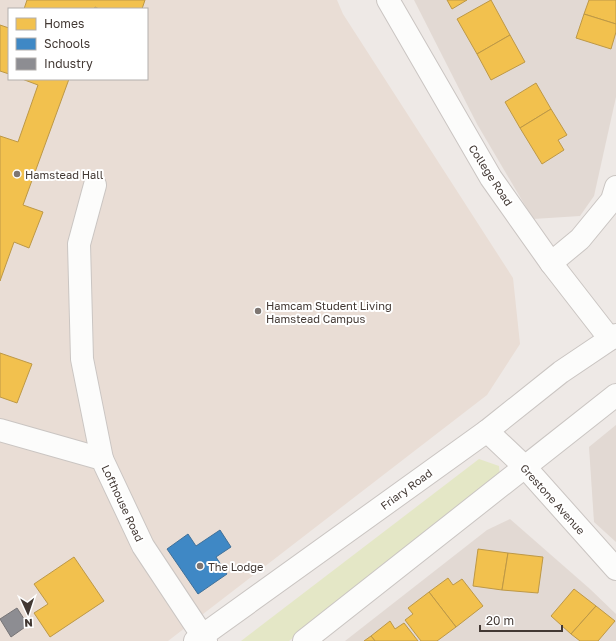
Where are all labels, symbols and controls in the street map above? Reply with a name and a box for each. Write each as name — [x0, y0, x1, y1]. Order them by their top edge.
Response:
legend — [8, 8, 148, 80]
text: Homes — [44, 16, 84, 31]
text: Schools — [44, 36, 90, 51]
text: Industry — [44, 56, 93, 71]
street label: College Road — [466, 142, 516, 208]
place label: Hamstead Hall — [25, 168, 104, 181]
marker: Hamstead Hall — [12, 169, 22, 179]
place label: Hamcam Student Living Hamstead Campus — [266, 299, 392, 325]
marker: Hamcam Student Living Hamstead Campus — [253, 306, 263, 316]
street label: Grestone Avenue — [518, 461, 588, 537]
street label: Lofthouse Road — [100, 463, 146, 543]
street label: Friary Road — [378, 466, 434, 512]
place label: The Lodge — [208, 560, 263, 573]
marker: The Lodge — [195, 561, 205, 571]
north arrow — [8, 593, 48, 633]
scale bar — [480, 607, 562, 633]
text: 20 m — [486, 613, 514, 628]
text: N — [24, 617, 33, 630]

